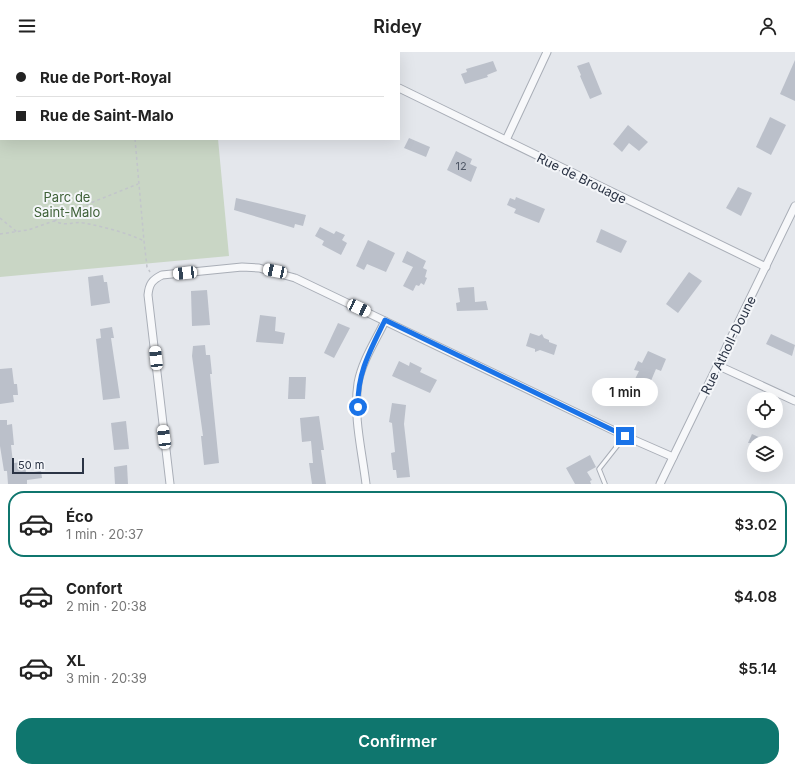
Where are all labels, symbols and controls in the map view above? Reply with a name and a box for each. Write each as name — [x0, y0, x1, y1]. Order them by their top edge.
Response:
icon: menu — [16, 15, 38, 37]
icon: person — [757, 15, 779, 37]
text: Ridey — [373, 16, 422, 37]
text: Rue de Port-Royal — [40, 68, 171, 87]
text: Rue de Saint-Malo — [40, 106, 174, 125]
street label: Rue de Brouage — [534, 149, 630, 207]
house number: 12 — [455, 159, 467, 173]
park label: Parc de Saint-Malo — [34, 189, 100, 220]
car — [262, 263, 288, 279]
car — [172, 266, 198, 280]
street label: Rue Atholl-Doune — [697, 293, 759, 397]
car — [346, 297, 372, 319]
car — [149, 345, 163, 371]
callout: 1 min — [592, 378, 658, 406]
text: 1 min — [609, 384, 641, 400]
map controls — [747, 392, 783, 472]
button: locate — [747, 392, 783, 428]
route start — [349, 398, 367, 416]
car — [157, 424, 171, 450]
route end — [616, 427, 634, 445]
button: layers — [747, 436, 783, 472]
scale bar — [12, 456, 84, 475]
text: 50 m — [18, 458, 44, 472]
icon: car — [18, 506, 54, 542]
text: Éco — [66, 507, 93, 526]
text: $3.02 — [734, 515, 777, 534]
text: 1 min · 20:37 — [66, 526, 143, 542]
icon: car — [18, 578, 54, 614]
text: Confort — [66, 579, 122, 598]
text: $4.08 — [734, 587, 777, 606]
text: 2 min · 20:38 — [66, 598, 147, 614]
icon: car — [18, 650, 54, 686]
text: XL — [66, 651, 86, 670]
text: $5.14 — [738, 659, 777, 678]
text: 3 min · 20:39 — [66, 670, 147, 686]
button: Confirmer — [16, 718, 779, 764]

